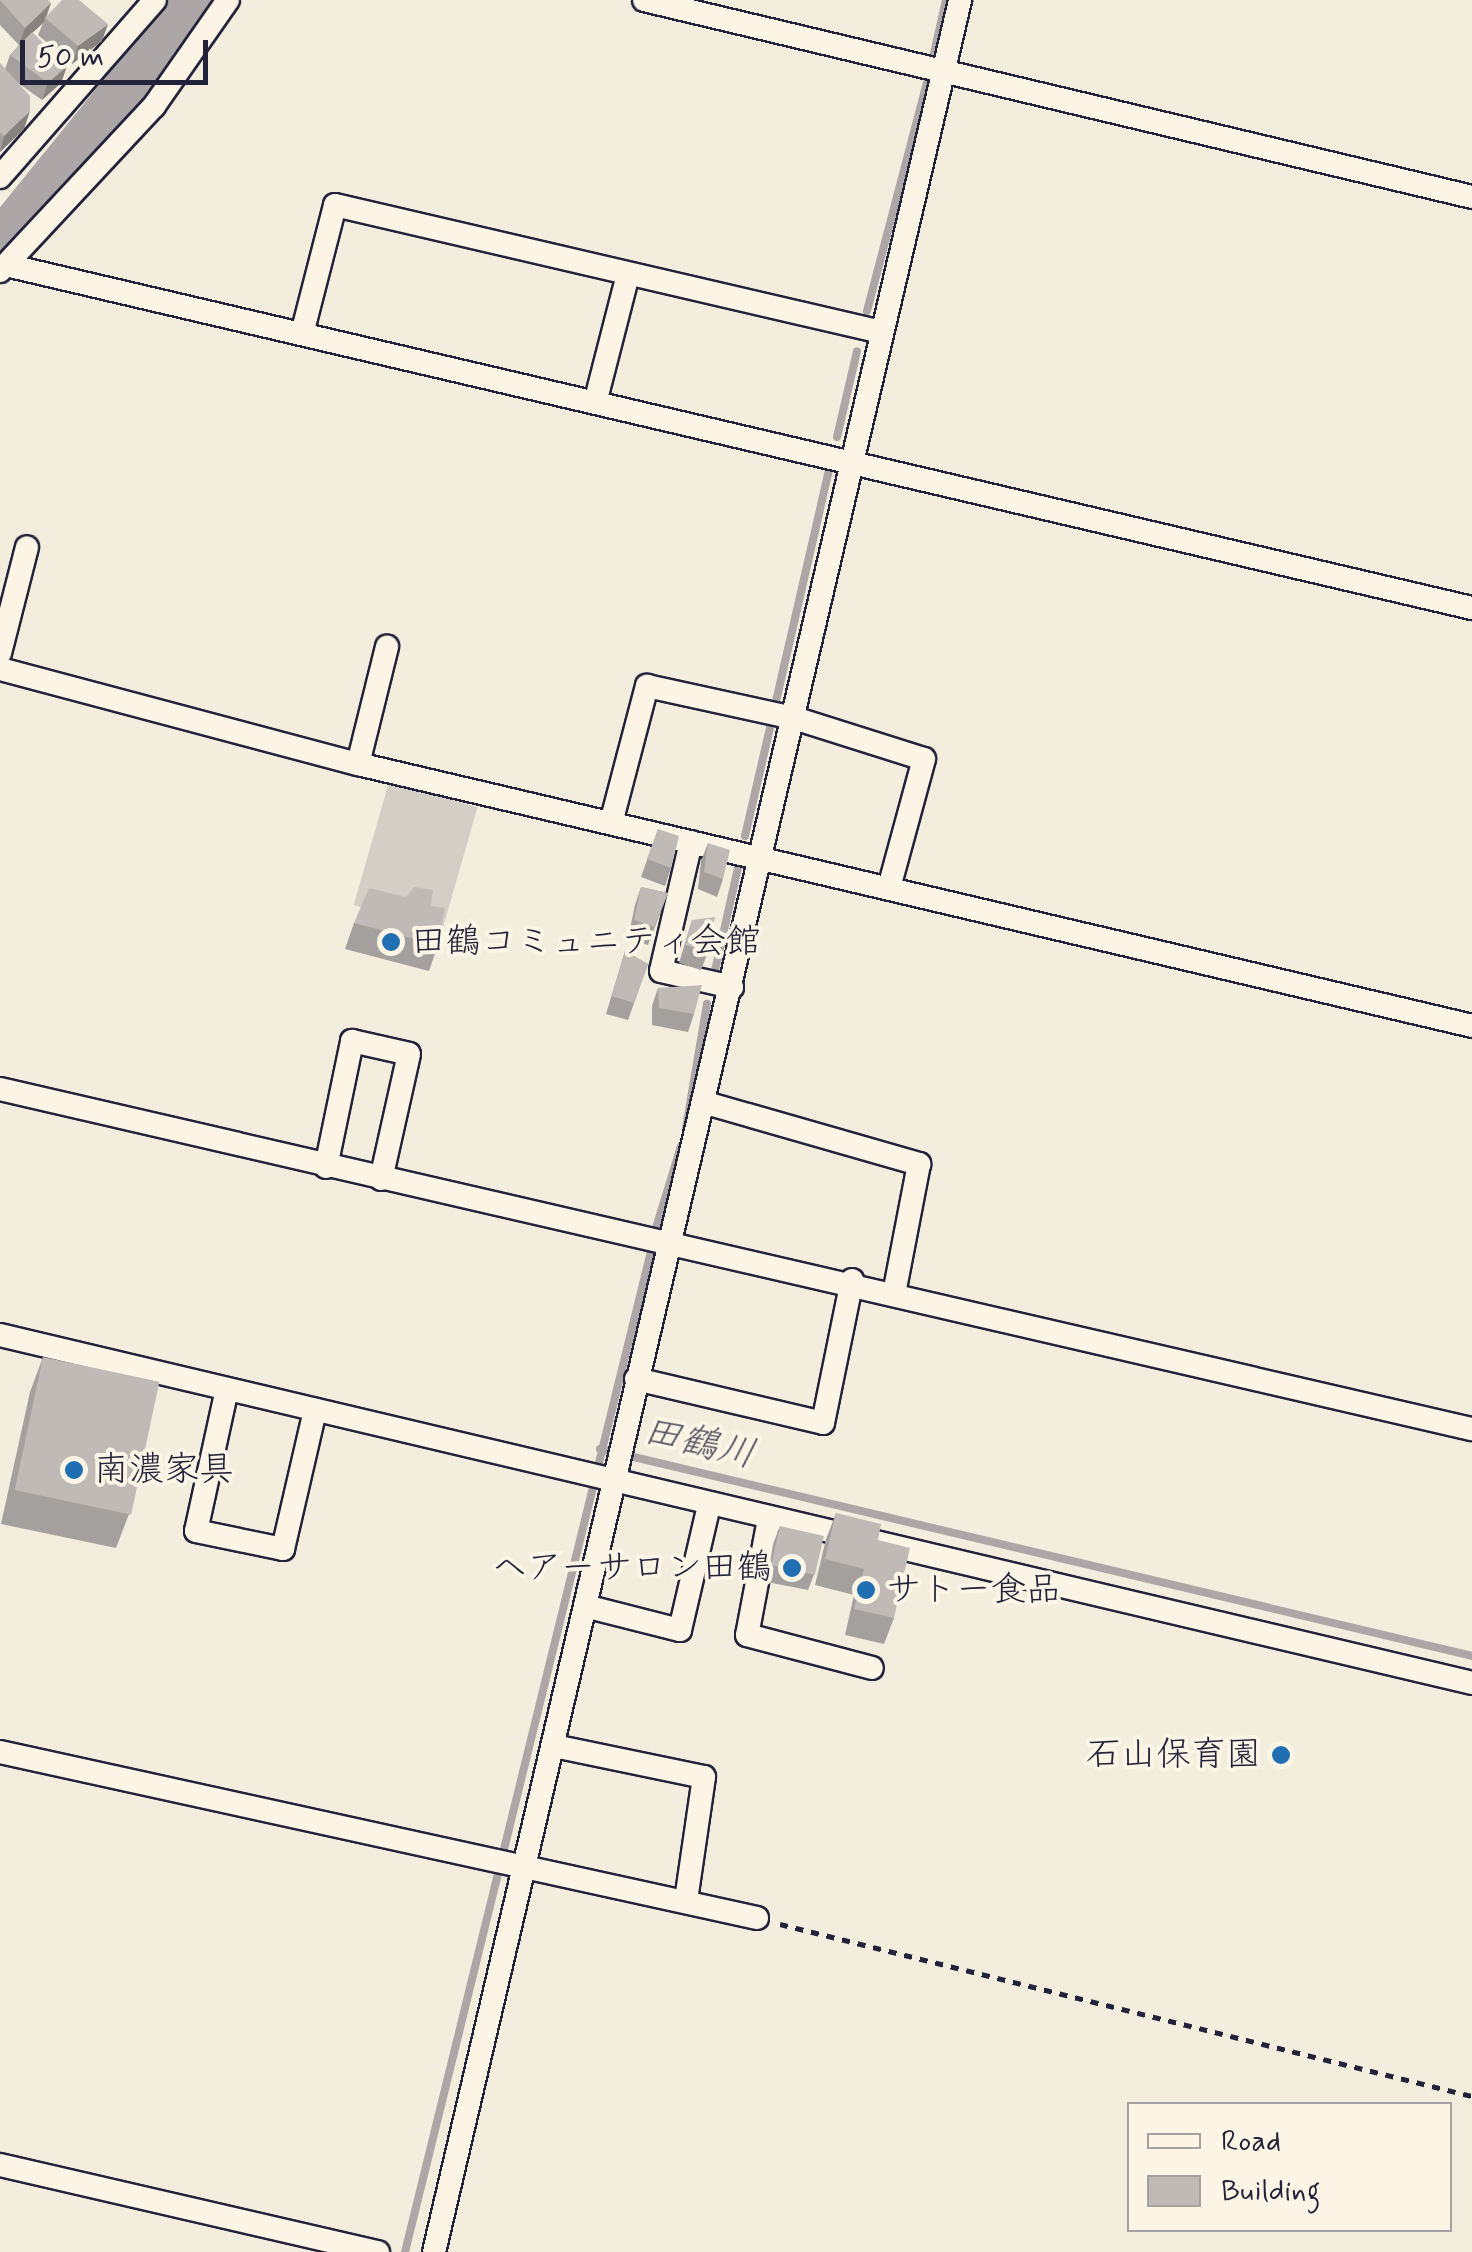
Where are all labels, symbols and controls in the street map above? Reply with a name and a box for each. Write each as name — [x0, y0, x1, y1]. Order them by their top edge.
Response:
scale bar — [25, 20, 212, 82]
text: 50 m — [37, 38, 104, 77]
place label: 田鶴コミュニティ会館 — [411, 921, 761, 963]
marker: 田鶴コミュニティ会館 — [380, 931, 402, 953]
water label: 田鶴川 — [638, 1409, 760, 1479]
place label: 南濃家具 — [94, 1449, 234, 1491]
marker: 南濃家具 — [63, 1459, 85, 1481]
place label: ヘアーサロン田鶴 — [493, 1547, 772, 1589]
marker: ヘアーサロン田鶴 — [781, 1557, 803, 1579]
place label: サトー食品 — [886, 1569, 1061, 1611]
marker: サトー食品 — [855, 1579, 877, 1601]
place label: 石山保育園 — [1086, 1734, 1261, 1776]
marker: 石山保育園 — [1270, 1744, 1292, 1766]
legend — [1127, 2102, 1452, 2232]
text: Road — [1221, 2122, 1281, 2161]
text: Building — [1221, 2172, 1320, 2211]

